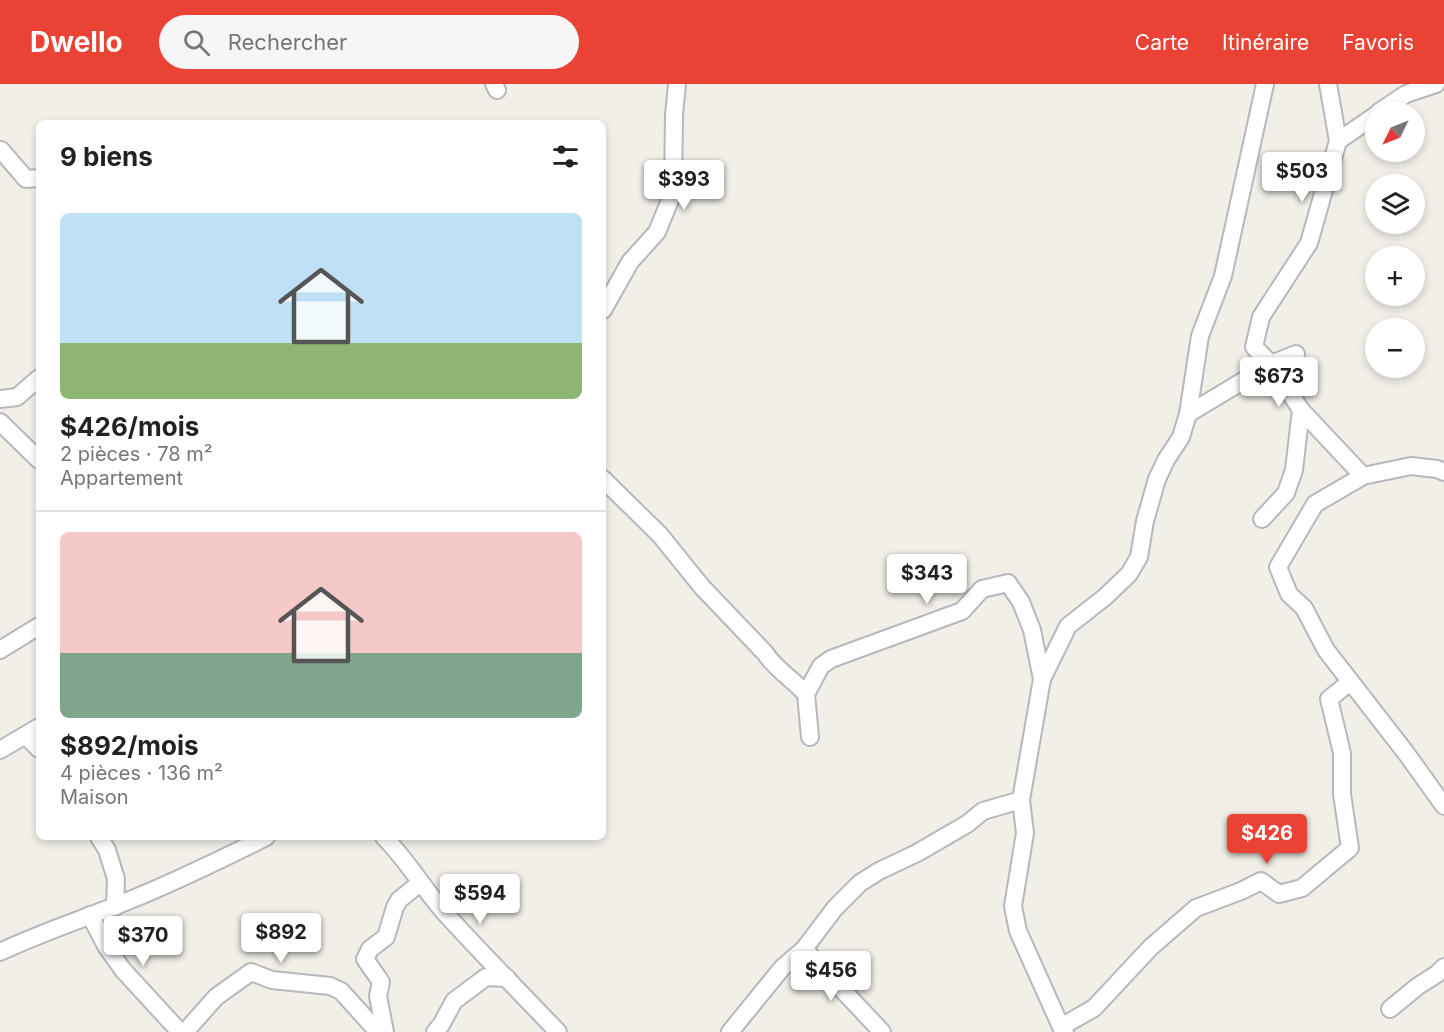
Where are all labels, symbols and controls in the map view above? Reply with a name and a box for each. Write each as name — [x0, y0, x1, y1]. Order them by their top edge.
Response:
search box — [159, 15, 579, 69]
text: Dwello — [30, 25, 123, 59]
icon: search — [180, 26, 213, 59]
text: Rechercher — [228, 29, 347, 55]
text: Carte — [1135, 30, 1189, 55]
text: Itinéraire — [1222, 30, 1309, 55]
text: Favoris — [1342, 30, 1414, 55]
north arrow — [1365, 102, 1425, 162]
map controls — [1365, 102, 1425, 378]
icon: filters — [549, 140, 582, 173]
text: 9 biens — [60, 141, 153, 172]
pin: $503 — [1266, 152, 1338, 203]
text: $503 — [1276, 159, 1328, 183]
pin: $393 — [648, 160, 720, 211]
text: $393 — [658, 167, 710, 191]
button: layers — [1365, 174, 1425, 234]
button: + — [1365, 246, 1425, 306]
icon: home — [267, 252, 375, 360]
button: − — [1365, 318, 1425, 378]
pin: $673 — [1243, 357, 1315, 408]
text: $673 — [1254, 364, 1304, 388]
text: $426/mois — [60, 411, 199, 442]
text: 2 pièces · 78 m² — [60, 442, 213, 466]
text: Appartement — [60, 466, 183, 490]
pin: $343 — [891, 554, 963, 605]
text: $343 — [901, 561, 953, 585]
icon: home — [267, 571, 375, 679]
text: $892/mois — [60, 730, 199, 761]
text: 4 pièces · 136 m² — [60, 761, 223, 785]
text: Maison — [60, 785, 129, 809]
pin: $426 — [1231, 814, 1303, 865]
text: $426 — [1241, 821, 1293, 845]
pin: $594 — [444, 874, 516, 925]
text: $594 — [454, 881, 506, 905]
pin: $892 — [245, 913, 317, 964]
pin: $370 — [107, 916, 179, 967]
text: $892 — [255, 920, 307, 944]
text: $370 — [118, 923, 168, 947]
pin: $456 — [795, 951, 867, 1002]
text: $456 — [805, 958, 857, 982]

